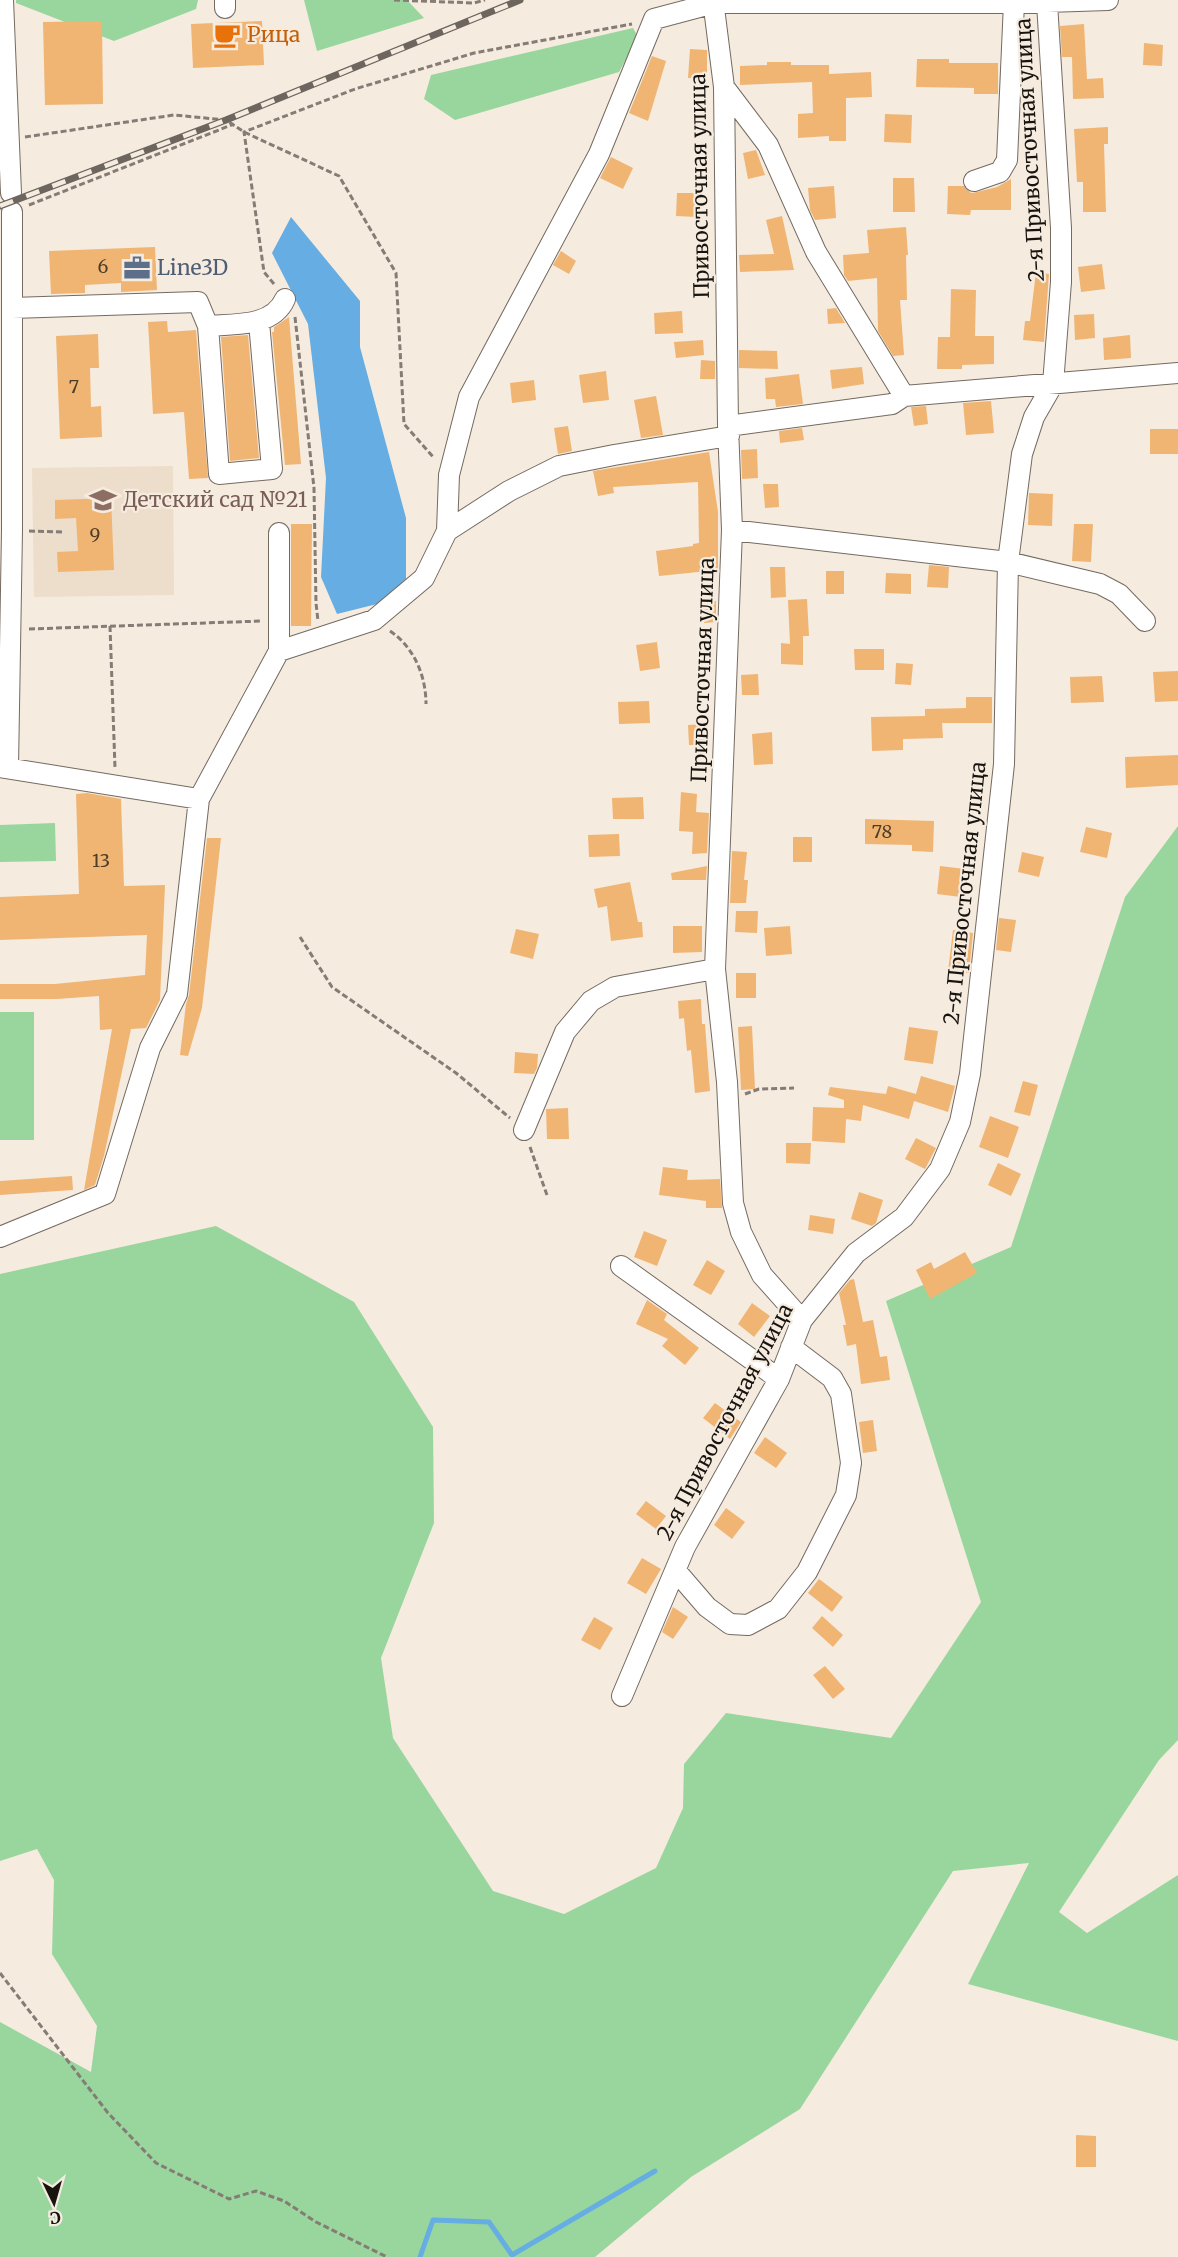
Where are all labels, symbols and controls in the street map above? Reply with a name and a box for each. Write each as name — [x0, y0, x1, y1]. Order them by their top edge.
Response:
street label: 2-я Привосточная улица — [1009, 17, 1050, 283]
cafe icon: Рица — [212, 20, 242, 50]
place label: Рица — [247, 21, 300, 48]
street label: Привосточная улица — [684, 73, 715, 299]
office icon: Line3D — [122, 253, 152, 283]
place label: Line3D — [157, 254, 228, 281]
house number: 6 — [98, 255, 109, 278]
house number: 7 — [69, 375, 79, 398]
school or university icon: Детский сад №21 — [88, 485, 118, 515]
place label: Детский сад №21 — [123, 486, 307, 513]
house number: 9 — [90, 523, 100, 546]
street label: Привосточная улица — [685, 557, 720, 783]
street label: 2-я Привосточная улица — [937, 760, 992, 1026]
house number: 78 — [872, 820, 892, 843]
house number: 13 — [92, 849, 110, 872]
street label: 2-я Привосточная улица — [651, 1299, 799, 1545]
north arrow — [24, 2173, 84, 2233]
text: С — [49, 2208, 61, 2228]

